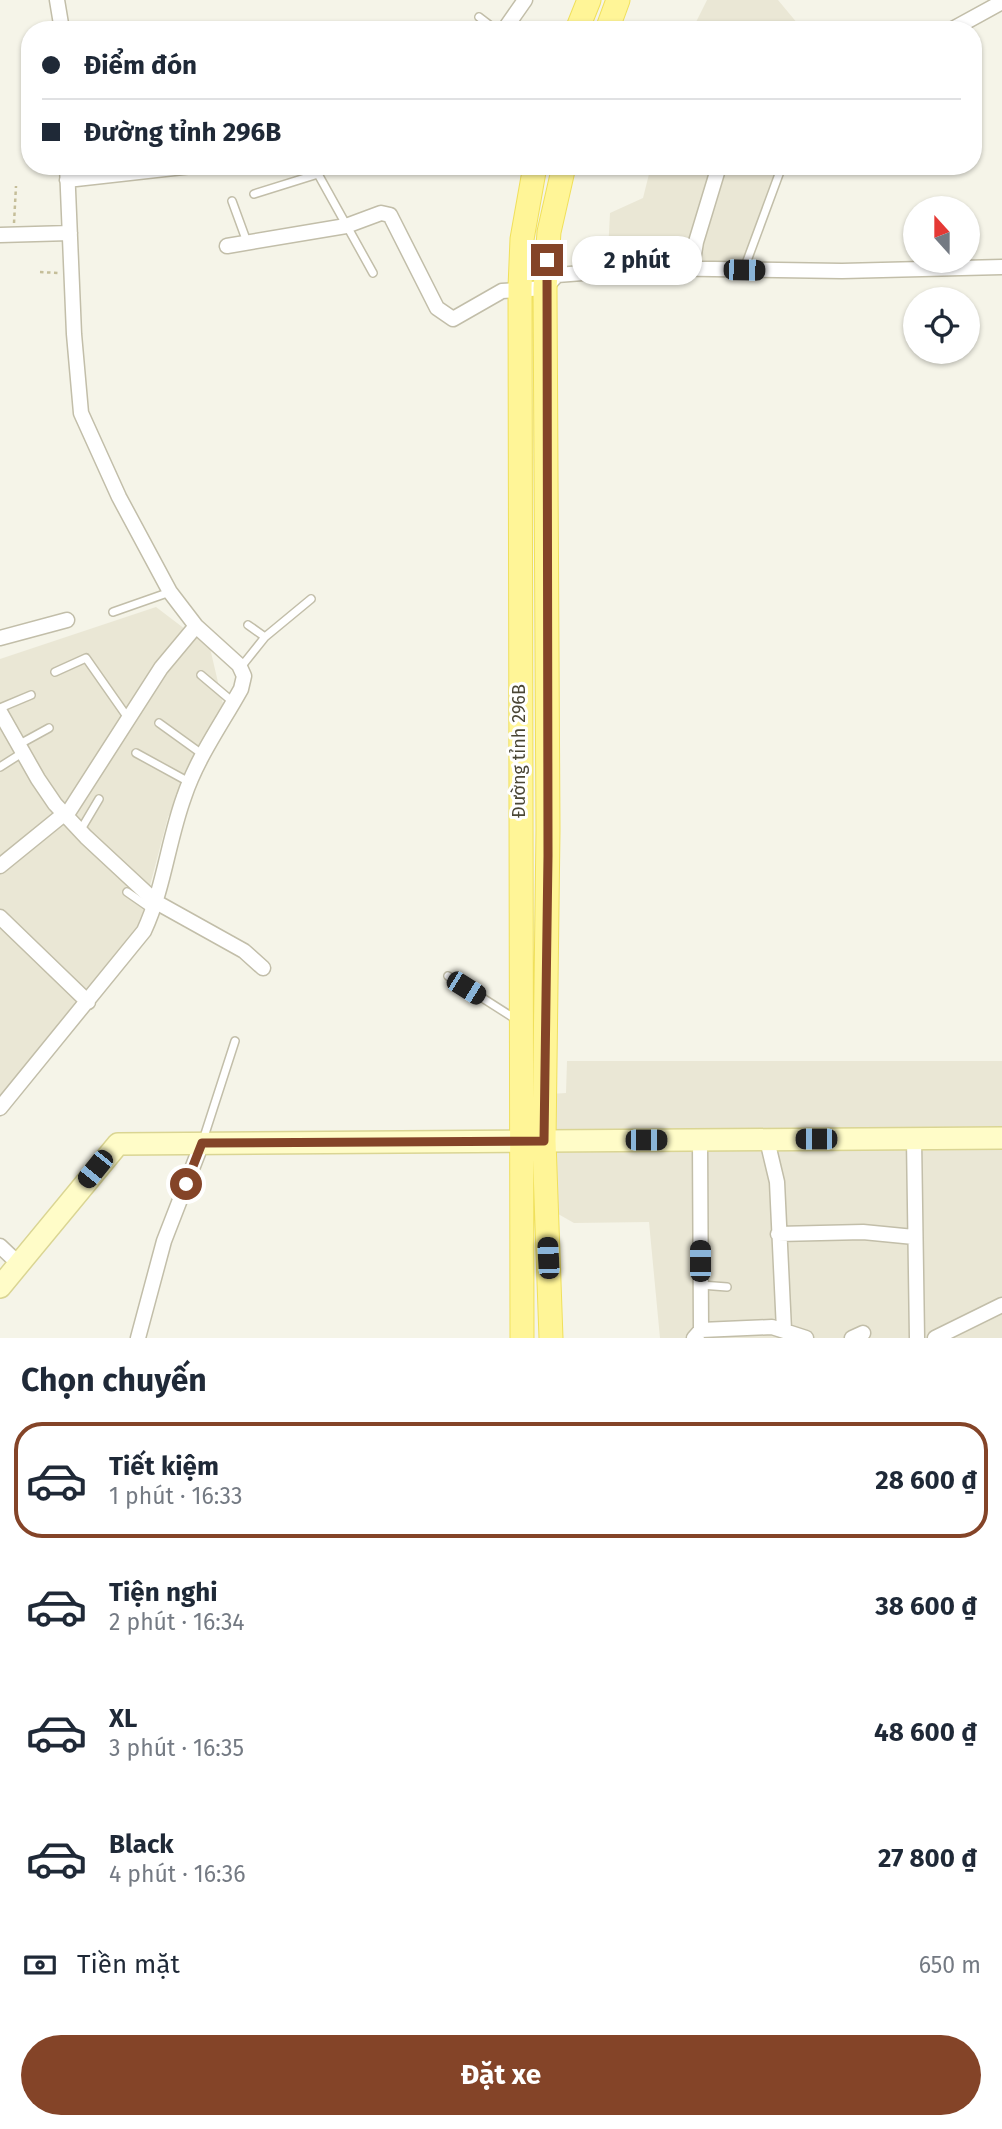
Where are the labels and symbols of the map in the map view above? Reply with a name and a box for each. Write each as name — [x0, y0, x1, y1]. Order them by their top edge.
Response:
north arrow — [903, 196, 980, 273]
callout: 2 phút — [572, 236, 701, 284]
route end — [531, 244, 563, 276]
car — [723, 259, 766, 281]
street label: Đường tỉnh 296B — [508, 684, 530, 818]
car — [443, 968, 490, 1008]
car — [796, 1129, 838, 1150]
car — [626, 1130, 668, 1151]
car — [74, 1146, 117, 1192]
route start — [170, 1168, 202, 1200]
car — [537, 1236, 560, 1280]
car — [690, 1240, 711, 1282]

